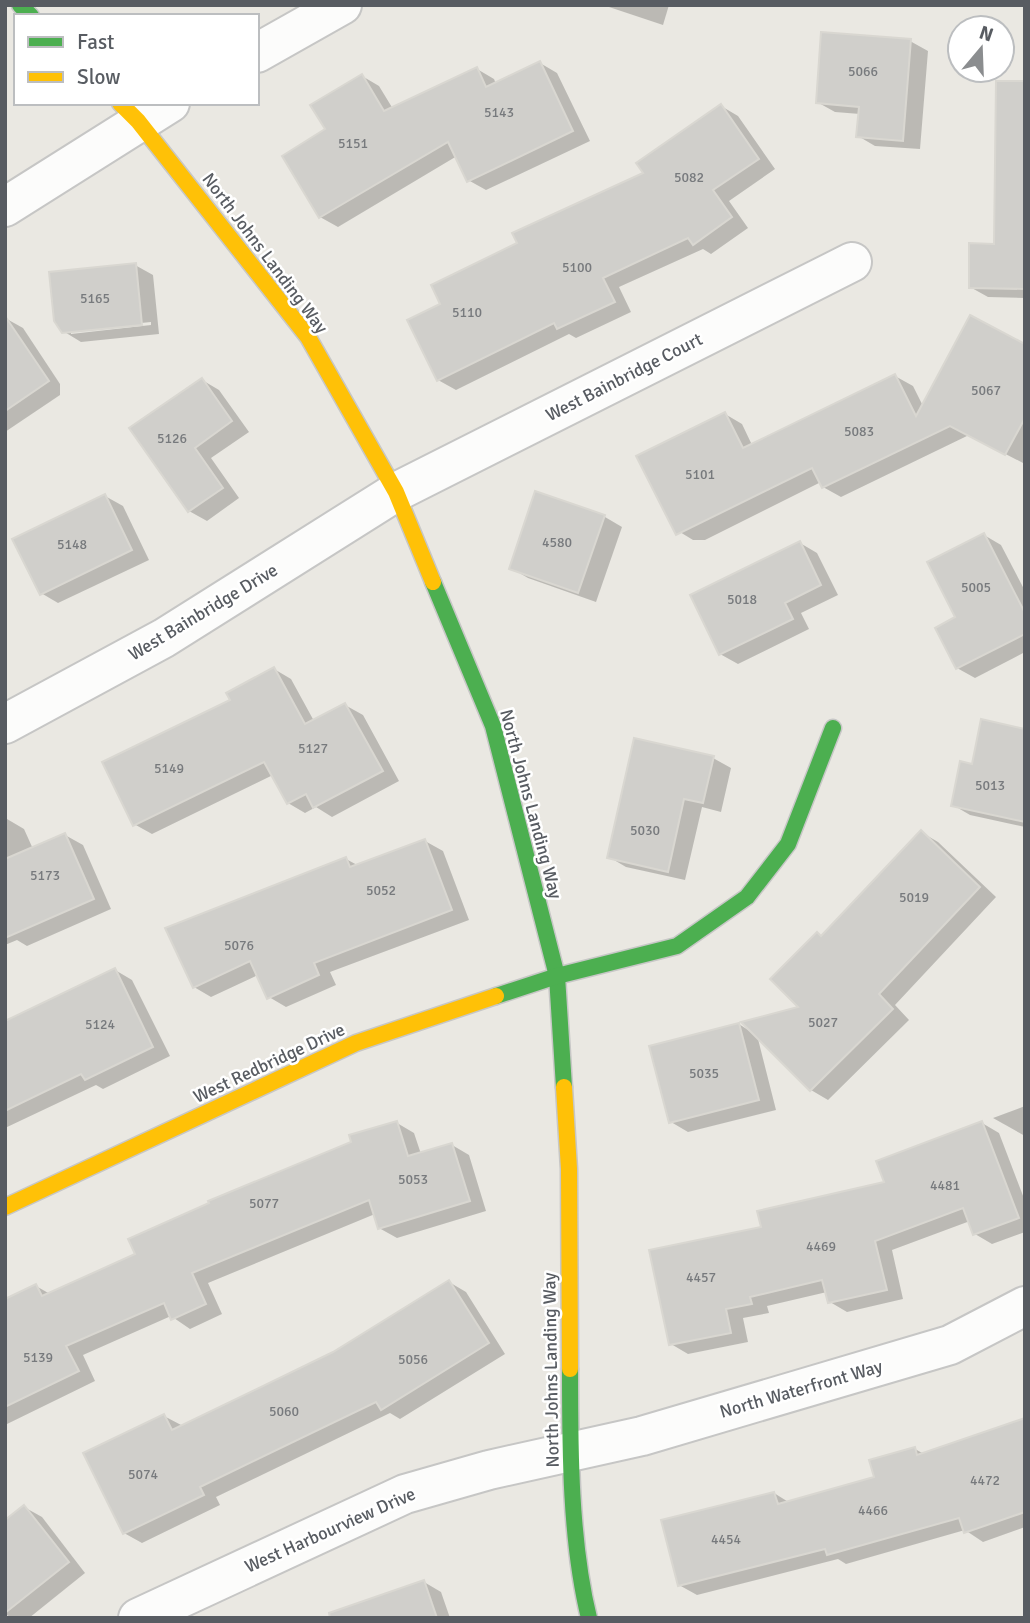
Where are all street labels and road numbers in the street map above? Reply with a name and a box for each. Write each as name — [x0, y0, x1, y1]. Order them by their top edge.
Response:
street label: North Johns Landing Way — [197, 168, 333, 338]
street label: West Bainbridge Court — [542, 328, 706, 426]
street label: West Bainbridge Drive — [124, 559, 282, 665]
street label: North Johns Landing Way — [495, 707, 567, 902]
street label: West Redbridge Drive — [190, 1018, 348, 1108]
street label: North Johns Landing Way — [538, 1272, 564, 1468]
street label: North Waterfront Way — [717, 1355, 886, 1423]
street label: West Harbourview Drive — [241, 1482, 419, 1578]

